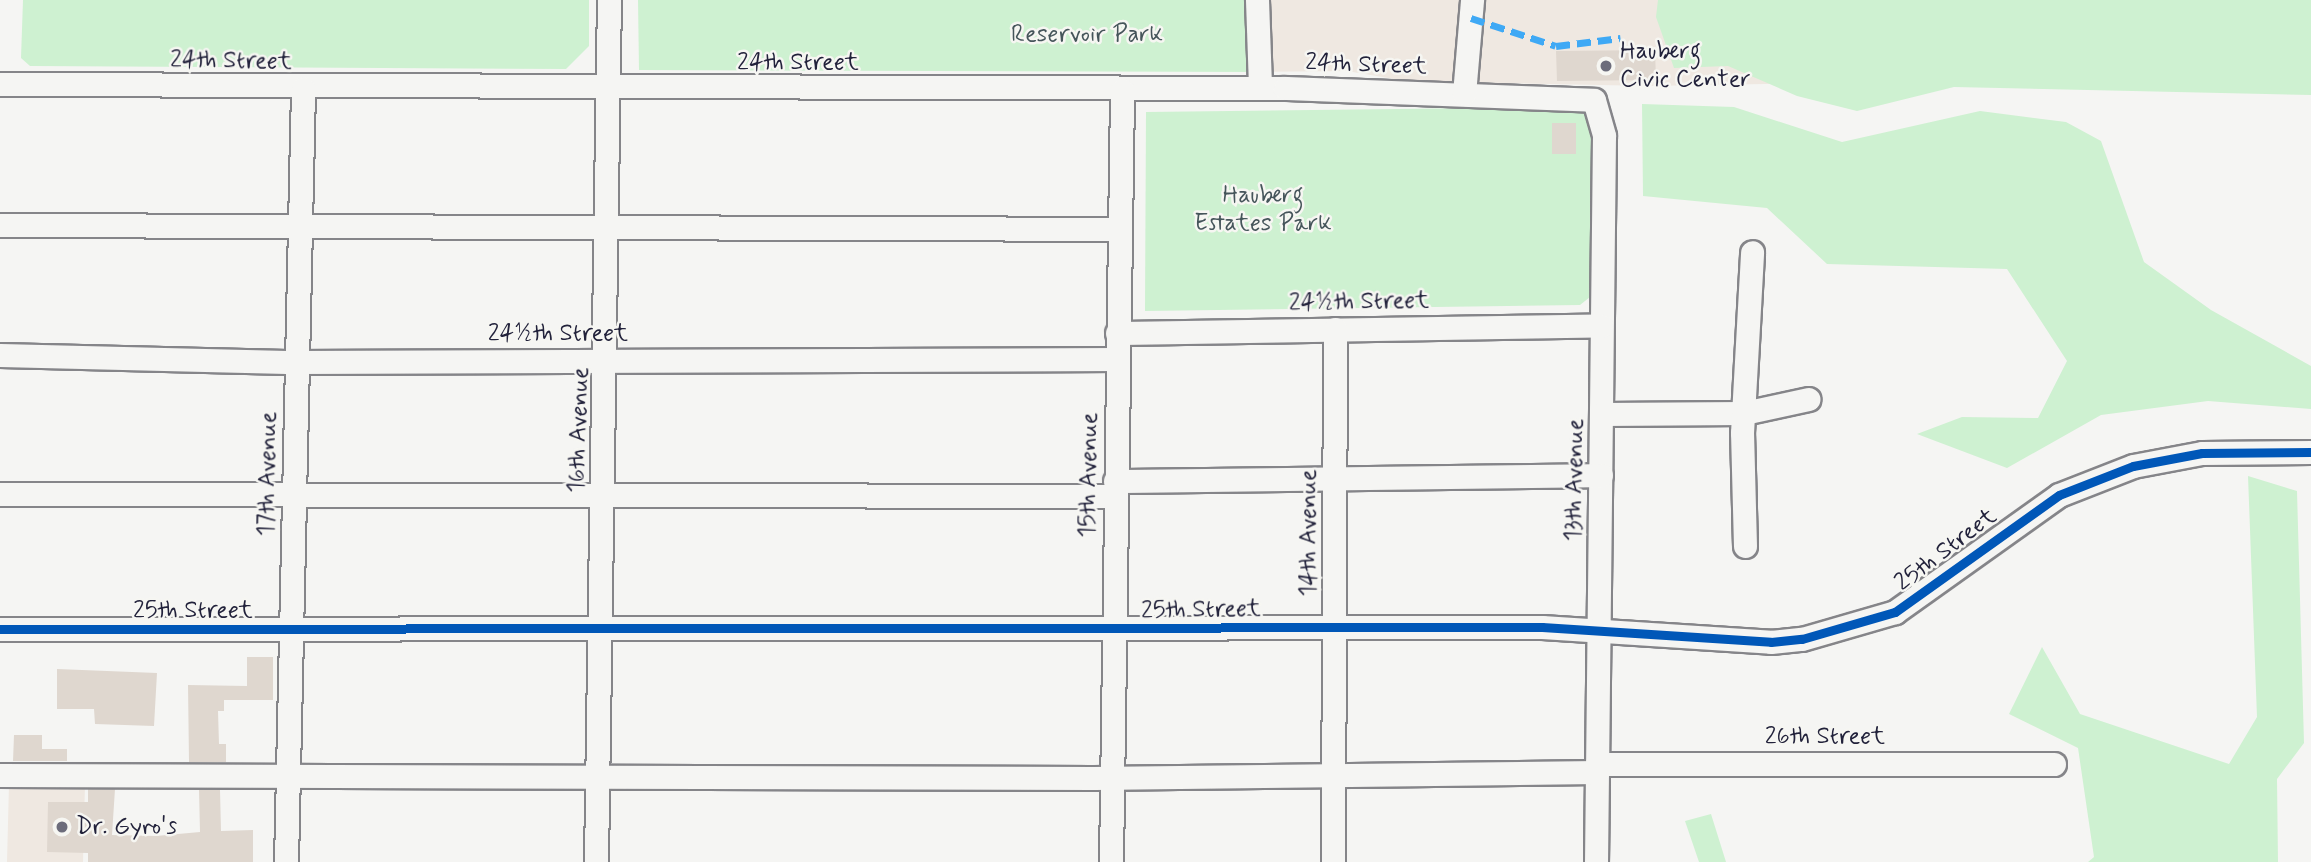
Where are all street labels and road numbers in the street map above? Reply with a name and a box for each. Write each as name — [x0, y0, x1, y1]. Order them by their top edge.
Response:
street label: 24th Street — [170, 46, 292, 76]
street label: 24th Street — [1305, 48, 1427, 82]
street label: 24th Street — [737, 49, 859, 77]
street label: 24½th Street — [1289, 286, 1429, 318]
street label: 24½th Street — [488, 320, 628, 348]
street label: 16th Avenue — [562, 367, 596, 493]
street label: 17th Avenue — [253, 411, 283, 537]
street label: 15th Avenue — [1074, 412, 1104, 538]
street label: 13th Avenue — [1560, 418, 1590, 542]
street label: 14th Avenue — [1295, 469, 1323, 597]
street label: 25th Street — [1889, 502, 2003, 598]
street label: 25th Street — [1141, 595, 1261, 625]
street label: 25th Street — [133, 597, 253, 625]
street label: 26th Street — [1765, 723, 1885, 751]

